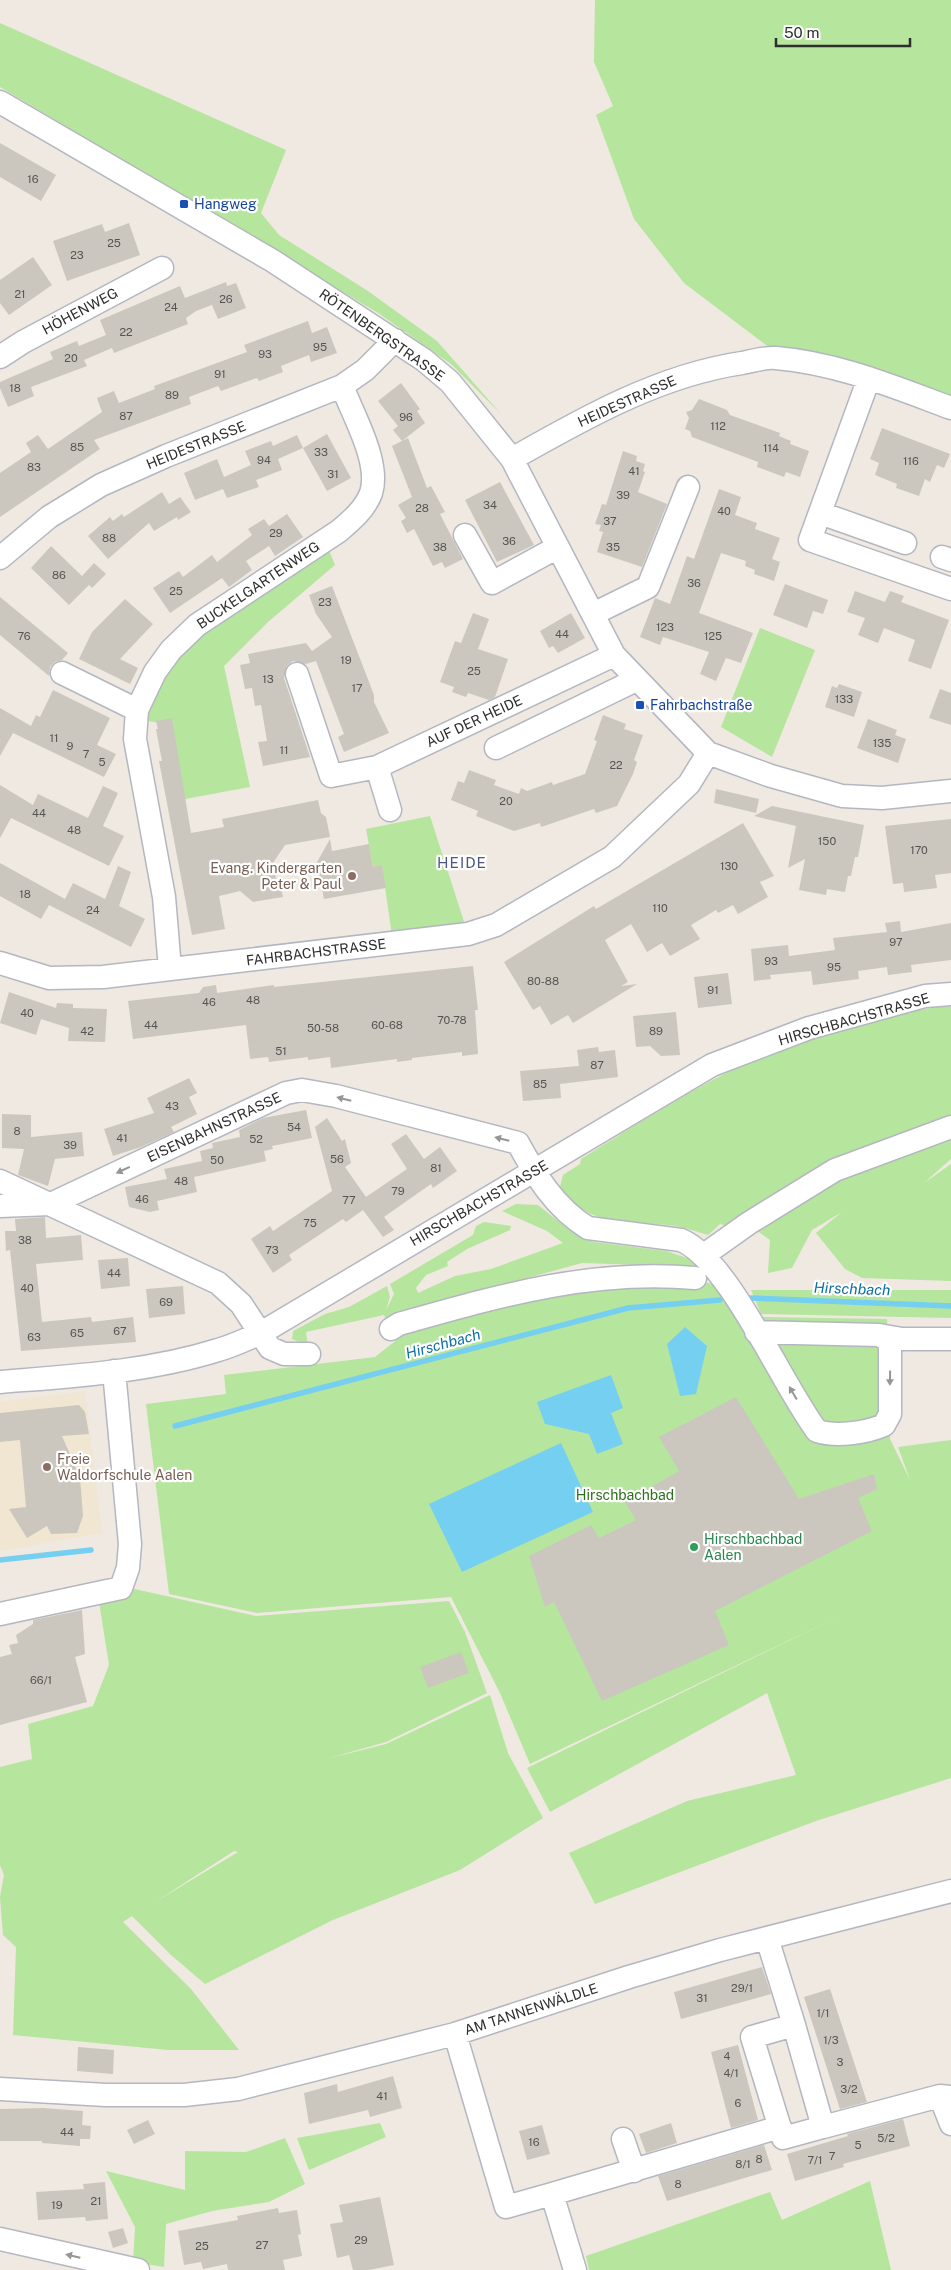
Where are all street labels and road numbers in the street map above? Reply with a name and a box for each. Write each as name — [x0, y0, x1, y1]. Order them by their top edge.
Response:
street label: HÖHENWEG — [39, 283, 121, 338]
street label: RÖTENBERGSTRASSE — [316, 284, 449, 384]
street label: HEIDESTRASSE — [575, 372, 679, 430]
street label: HEIDESTRASSE — [144, 418, 248, 472]
street label: BUCKELGARTENWEG — [194, 538, 322, 632]
street label: AUF DER HEIDE — [423, 692, 525, 750]
street label: FAHRBACHSTRASSE — [245, 935, 387, 969]
street label: HIRSCHBACHSTRASSE — [776, 990, 932, 1048]
street label: EISENBAHNSTRASSE — [144, 1089, 284, 1165]
street label: HIRSCHBACHSTRASSE — [407, 1157, 551, 1249]
street label: AM TANNENWÄLDLE — [462, 1978, 600, 2038]

